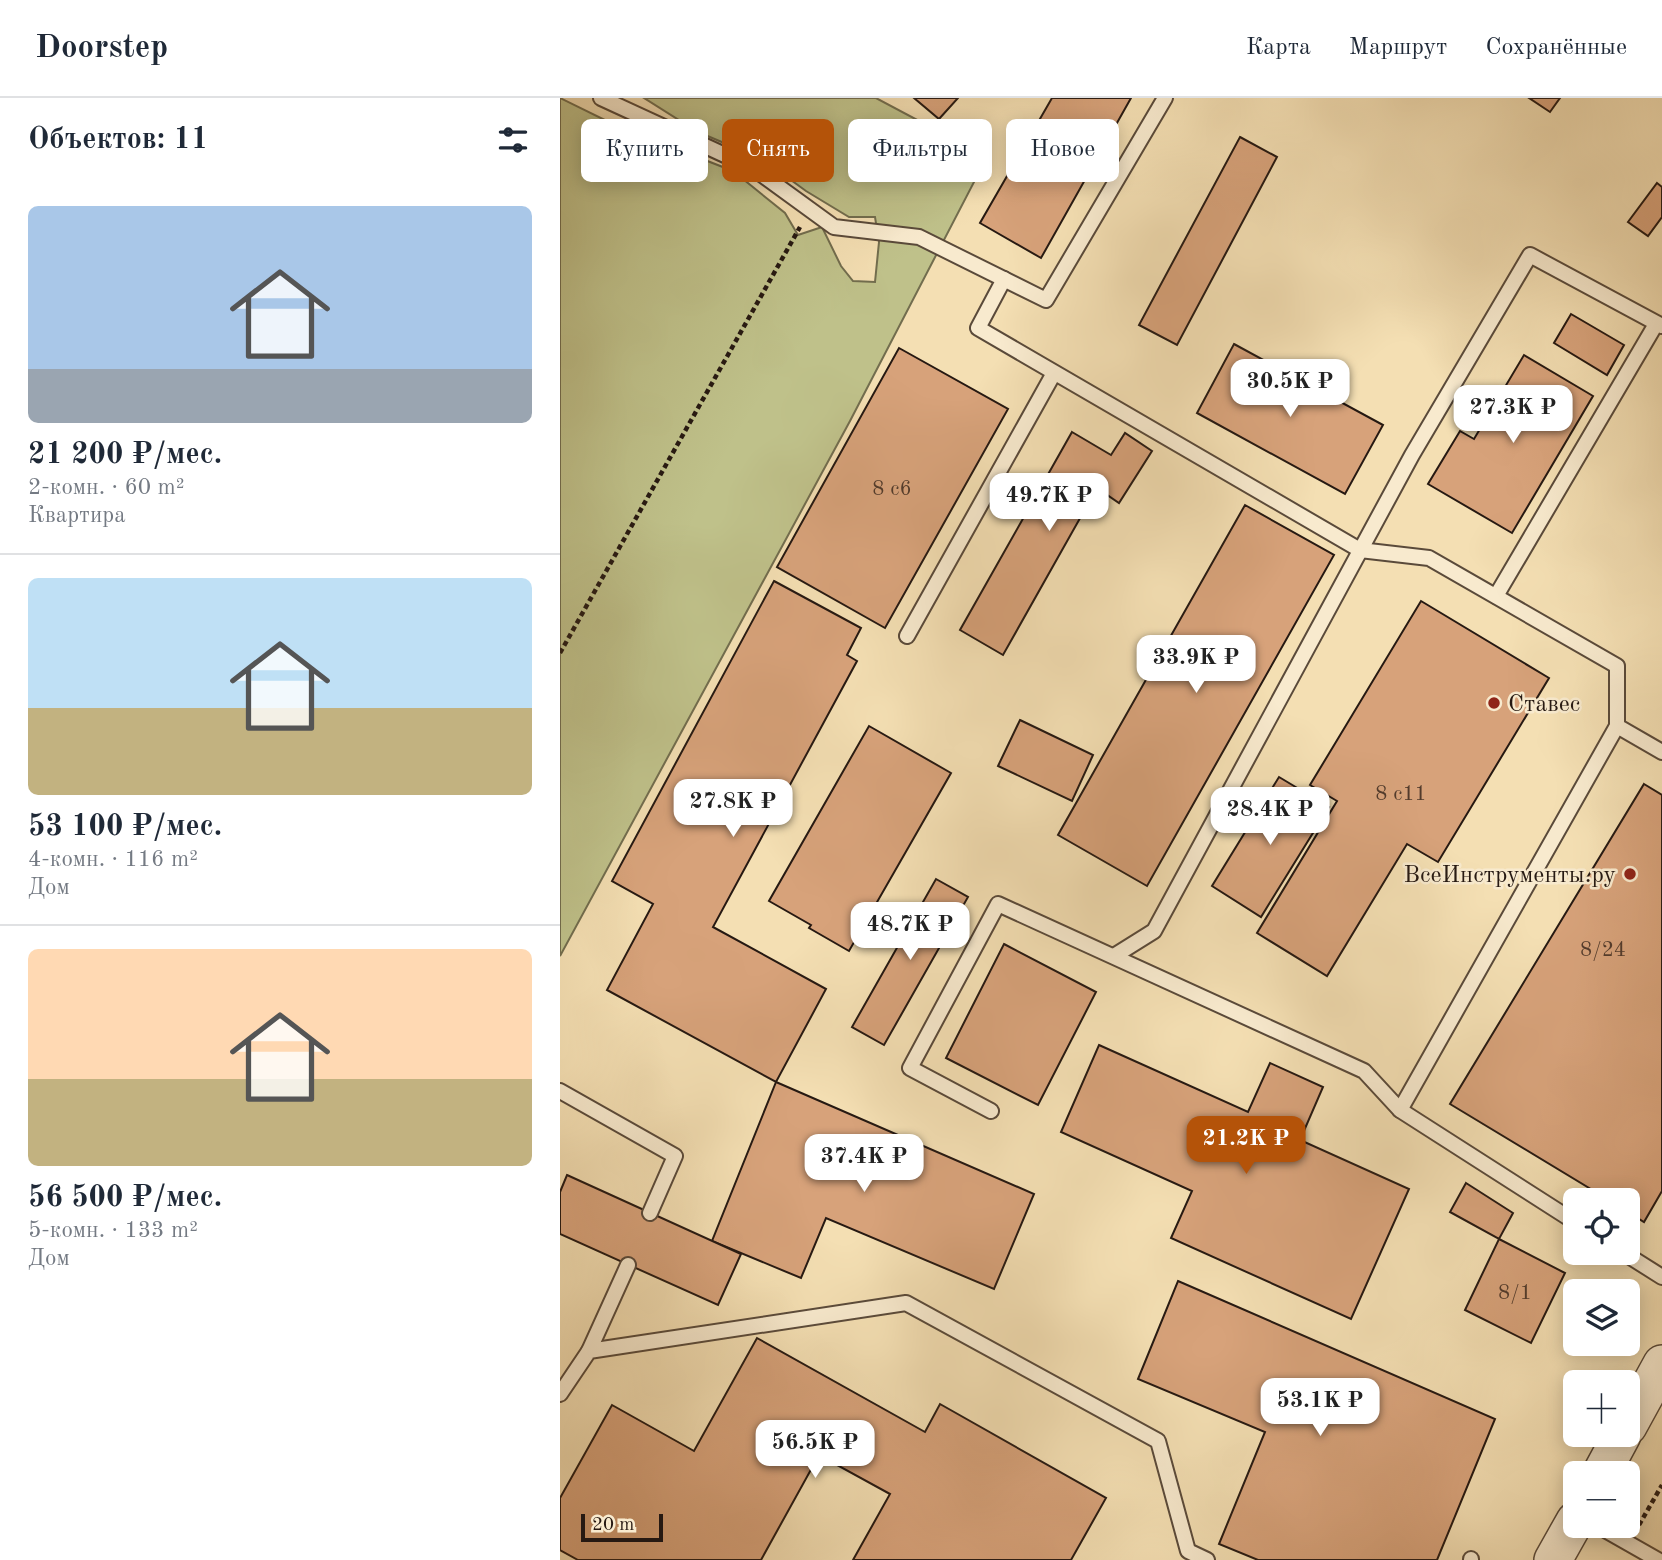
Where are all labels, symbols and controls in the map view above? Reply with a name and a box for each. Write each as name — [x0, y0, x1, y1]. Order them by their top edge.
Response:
text: Doorstep — [35, 32, 168, 65]
text: Карта — [1246, 36, 1311, 60]
text: Маршрут — [1349, 36, 1447, 60]
text: Сохранённые — [1485, 36, 1627, 60]
chip: Купить — [581, 119, 708, 182]
chip: Снять — [722, 119, 834, 182]
chip: Фильтры — [848, 119, 992, 182]
chip: Новое — [1006, 119, 1119, 182]
icon: filters — [494, 121, 532, 159]
text: Объектов: 11 — [28, 125, 208, 155]
icon: home — [217, 251, 343, 377]
pin: 30.5K ₽ — [1225, 360, 1355, 419]
text: 30.5K ₽ — [1247, 370, 1333, 393]
pin: 27.3K ₽ — [1448, 386, 1578, 445]
text: 27.3K ₽ — [1470, 396, 1556, 419]
text: 21 200 ₽/мес. — [28, 440, 222, 470]
pin: 49.7K ₽ — [984, 474, 1114, 533]
text: 2-комн. · 60 m² — [28, 476, 185, 499]
house number: 8 с6 — [872, 479, 912, 500]
text: 49.7K ₽ — [1006, 484, 1092, 507]
text: Квартира — [28, 504, 126, 527]
icon: home — [217, 623, 343, 749]
pin: 33.9K ₽ — [1131, 636, 1261, 695]
text: 33.9K ₽ — [1153, 646, 1239, 669]
place label: Ставес — [1508, 693, 1580, 717]
marker: Ставес — [1486, 695, 1502, 711]
pin: 27.8K ₽ — [668, 780, 798, 839]
house number: 8 с11 — [1375, 784, 1427, 805]
pin: 28.4K ₽ — [1205, 788, 1335, 847]
text: 27.8K ₽ — [690, 790, 776, 813]
text: 28.4K ₽ — [1227, 798, 1313, 821]
text: 53 100 ₽/мес. — [28, 812, 222, 842]
text: 4-комн. · 116 m² — [28, 848, 198, 871]
place label: ВсеИнструменты.ру — [1403, 864, 1616, 888]
marker: ВсеИнструменты.ру — [1622, 866, 1638, 882]
text: Дом — [28, 876, 70, 899]
pin: 48.7K ₽ — [845, 902, 975, 962]
text: 48.7K ₽ — [867, 913, 953, 936]
house number: 8/24 — [1580, 940, 1626, 961]
icon: home — [217, 994, 343, 1120]
pin: 21.2K ₽ — [1181, 1116, 1311, 1176]
text: 21.2K ₽ — [1203, 1127, 1289, 1150]
pin: 37.4K ₽ — [799, 1134, 929, 1194]
text: 37.4K ₽ — [821, 1145, 907, 1168]
text: 56 500 ₽/мес. — [28, 1183, 222, 1213]
map controls — [1563, 1188, 1640, 1538]
button: locate — [1563, 1188, 1640, 1265]
text: 5-комн. · 133 m² — [28, 1219, 198, 1242]
text: Дом — [28, 1247, 70, 1270]
button: layers — [1563, 1279, 1640, 1356]
house number: 8/1 — [1498, 1283, 1532, 1304]
button: + — [1563, 1370, 1640, 1447]
pin: 53.1K ₽ — [1255, 1378, 1385, 1438]
text: 53.1K ₽ — [1277, 1389, 1363, 1412]
pin: 56.5K ₽ — [750, 1420, 880, 1480]
text: 56.5K ₽ — [772, 1431, 858, 1454]
button: − — [1563, 1461, 1640, 1538]
scale bar — [581, 1511, 663, 1543]
text: 20 m — [592, 1516, 634, 1535]

